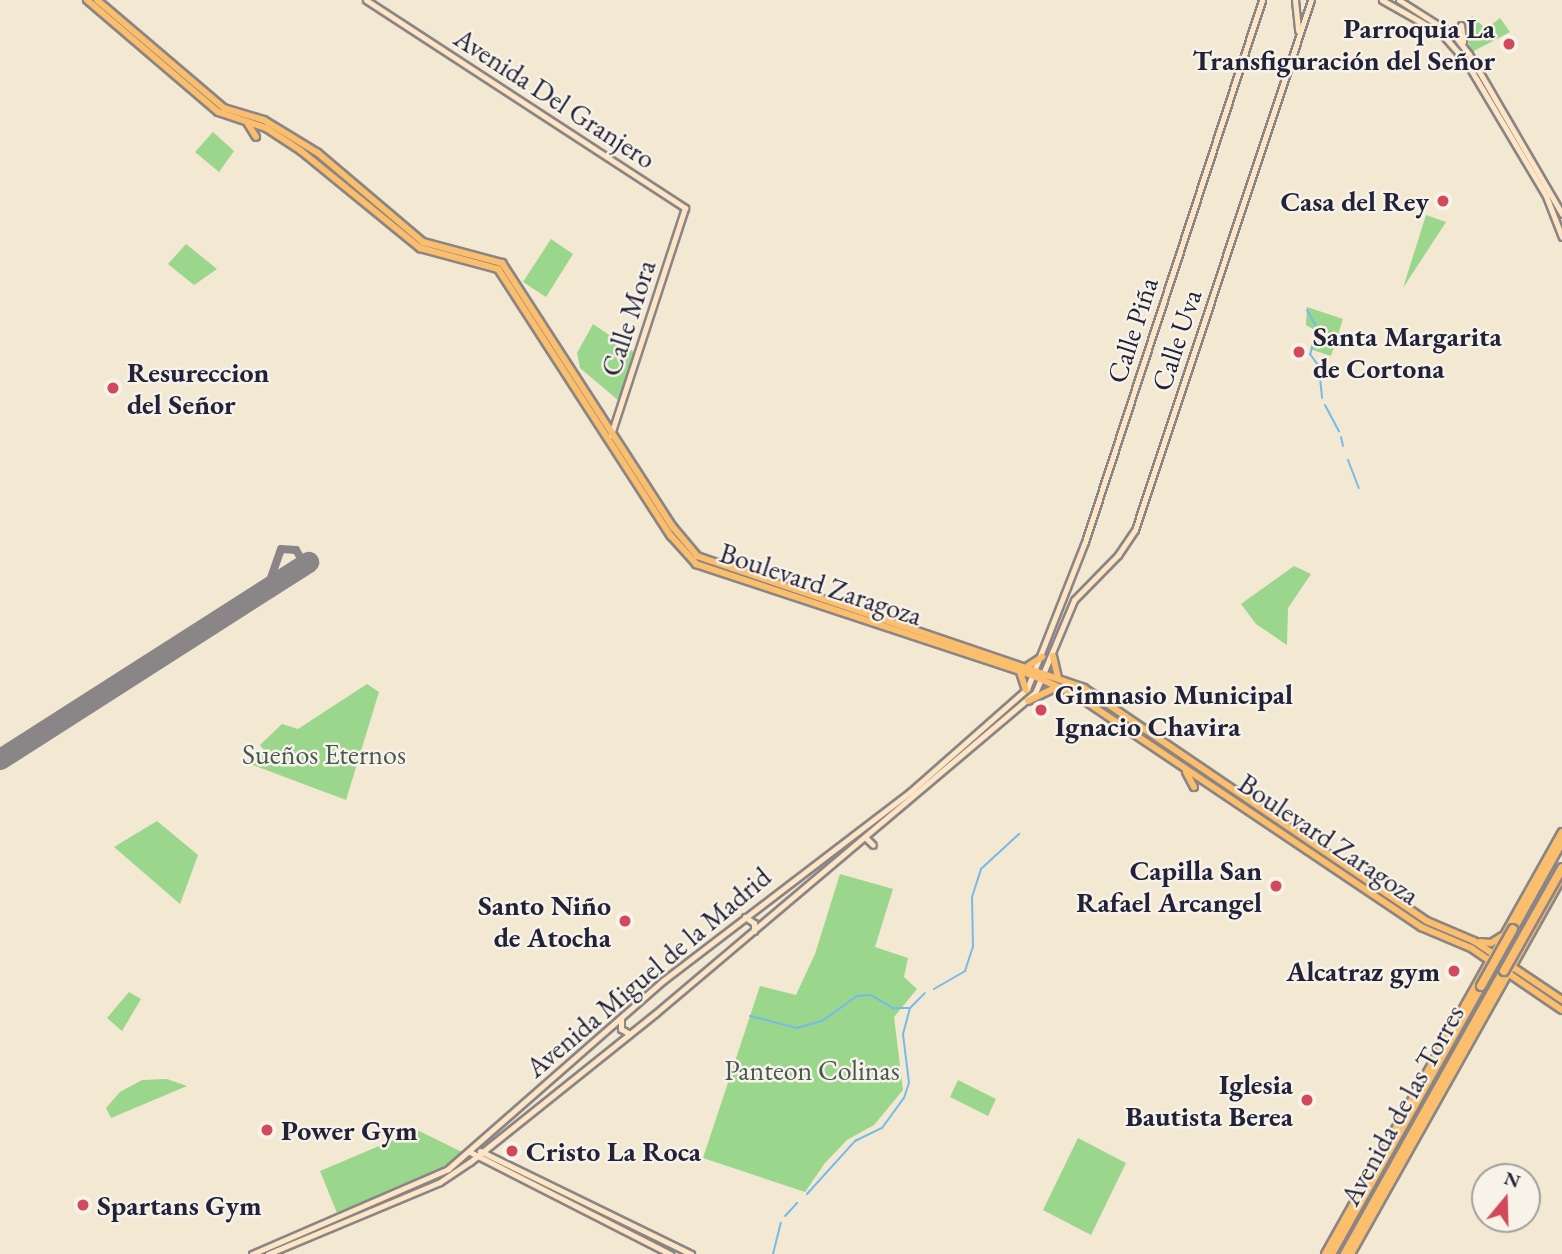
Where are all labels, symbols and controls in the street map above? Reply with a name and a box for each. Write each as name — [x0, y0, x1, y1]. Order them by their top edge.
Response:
place label: Parroquia La Transfiguración del Señor — [1193, 11, 1495, 77]
street label: Avenida Del Granjero — [448, 20, 662, 176]
marker: Parroquia La Transfiguración del Señor — [1501, 36, 1517, 52]
place label: Casa del Rey — [1281, 184, 1429, 218]
marker: Casa del Rey — [1435, 193, 1451, 209]
street label: Calle Mora — [593, 256, 663, 380]
street label: Calle Piña — [1099, 273, 1165, 387]
street label: Calle Uva — [1144, 285, 1208, 395]
place label: Santa Margarita de Cortona — [1313, 319, 1502, 385]
marker: Santa Margarita de Cortona — [1291, 344, 1307, 360]
place label: Resureccion del Señor — [127, 355, 269, 421]
marker: Resureccion del Señor — [105, 380, 121, 396]
street label: Boulevard Zaragoza — [716, 535, 926, 633]
place label: Gimnasio Municipal Ignacio Chavira — [1055, 677, 1293, 743]
marker: Gimnasio Municipal Ignacio Chavira — [1033, 702, 1049, 718]
park label: Sueños Eternos — [242, 737, 406, 771]
street label: Boulevard Zaragoza — [1232, 766, 1426, 912]
place label: Capilla San Rafael Arcangel — [1076, 853, 1262, 919]
street label: Avenida Miguel de la Madrid — [519, 860, 777, 1084]
marker: Capilla San Rafael Arcangel — [1268, 878, 1284, 894]
place label: Santo Niño de Atocha — [478, 888, 611, 954]
marker: Santo Niño de Atocha — [617, 913, 633, 929]
place label: Alcatraz gym — [1286, 954, 1440, 988]
marker: Alcatraz gym — [1446, 963, 1462, 979]
street label: Avenida de las Torres — [1333, 999, 1471, 1211]
park label: Panteon Colinas — [724, 1053, 900, 1087]
place label: Iglesia Bautista Berea — [1125, 1067, 1293, 1133]
marker: Iglesia Bautista Berea — [1299, 1092, 1315, 1108]
place label: Power Gym — [281, 1113, 418, 1147]
marker: Power Gym — [259, 1122, 275, 1138]
place label: Cristo La Roca — [526, 1134, 701, 1168]
marker: Cristo La Roca — [504, 1143, 520, 1159]
north arrow — [1471, 1163, 1541, 1233]
text: N — [1501, 1165, 1524, 1194]
place label: Spartans Gym — [97, 1188, 262, 1222]
marker: Spartans Gym — [75, 1197, 91, 1213]

